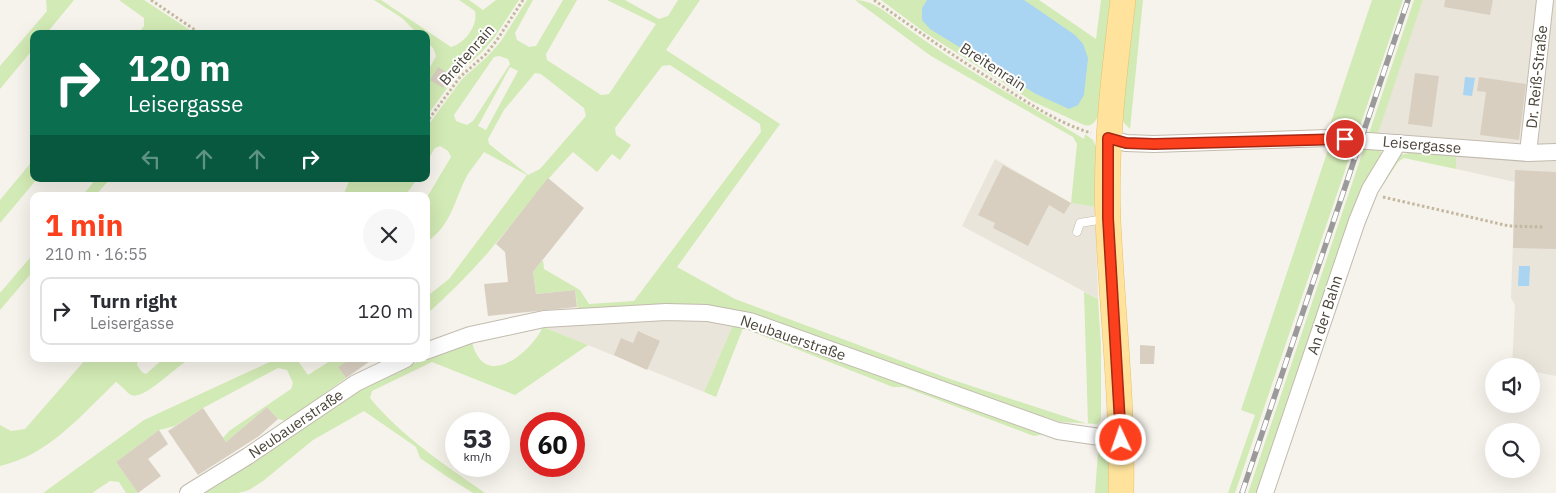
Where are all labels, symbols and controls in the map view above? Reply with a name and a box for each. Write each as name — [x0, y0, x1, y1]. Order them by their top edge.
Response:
street label: Breitenrain — [435, 20, 498, 89]
street label: Dr. Reiß-Straße — [1522, 24, 1551, 130]
street label: Breitenrain — [957, 38, 1030, 95]
text: 120 m — [128, 45, 231, 91]
icon: right — [45, 50, 110, 115]
text: Leisergasse — [128, 89, 243, 118]
pin — [1324, 118, 1366, 160]
icon: arrive — [1331, 125, 1359, 153]
street label: Leisergasse — [1382, 132, 1462, 157]
icon: left — [137, 145, 165, 173]
icon: ahead — [190, 145, 218, 173]
icon: ahead — [243, 145, 271, 173]
icon: right — [296, 145, 324, 173]
text: 1 min — [45, 205, 123, 244]
button: close — [363, 209, 415, 261]
text: 210 m · 16:55 — [45, 244, 147, 264]
street label: An der Bahn — [1303, 273, 1346, 357]
text: Turn right — [90, 289, 177, 313]
icon: right — [47, 297, 75, 325]
text: 120 m — [358, 299, 413, 323]
street label: Neubauerstraße — [738, 311, 848, 364]
text: Leisergasse — [90, 313, 174, 333]
map controls — [1485, 358, 1540, 478]
button: sound — [1485, 358, 1540, 413]
street label: Neubauerstraße — [245, 385, 347, 462]
speed limit sign: 60 — [520, 412, 585, 477]
position arrow — [1094, 413, 1146, 465]
text: 53 — [462, 422, 493, 455]
button: search — [1485, 423, 1540, 478]
text: km/h — [463, 449, 492, 464]

